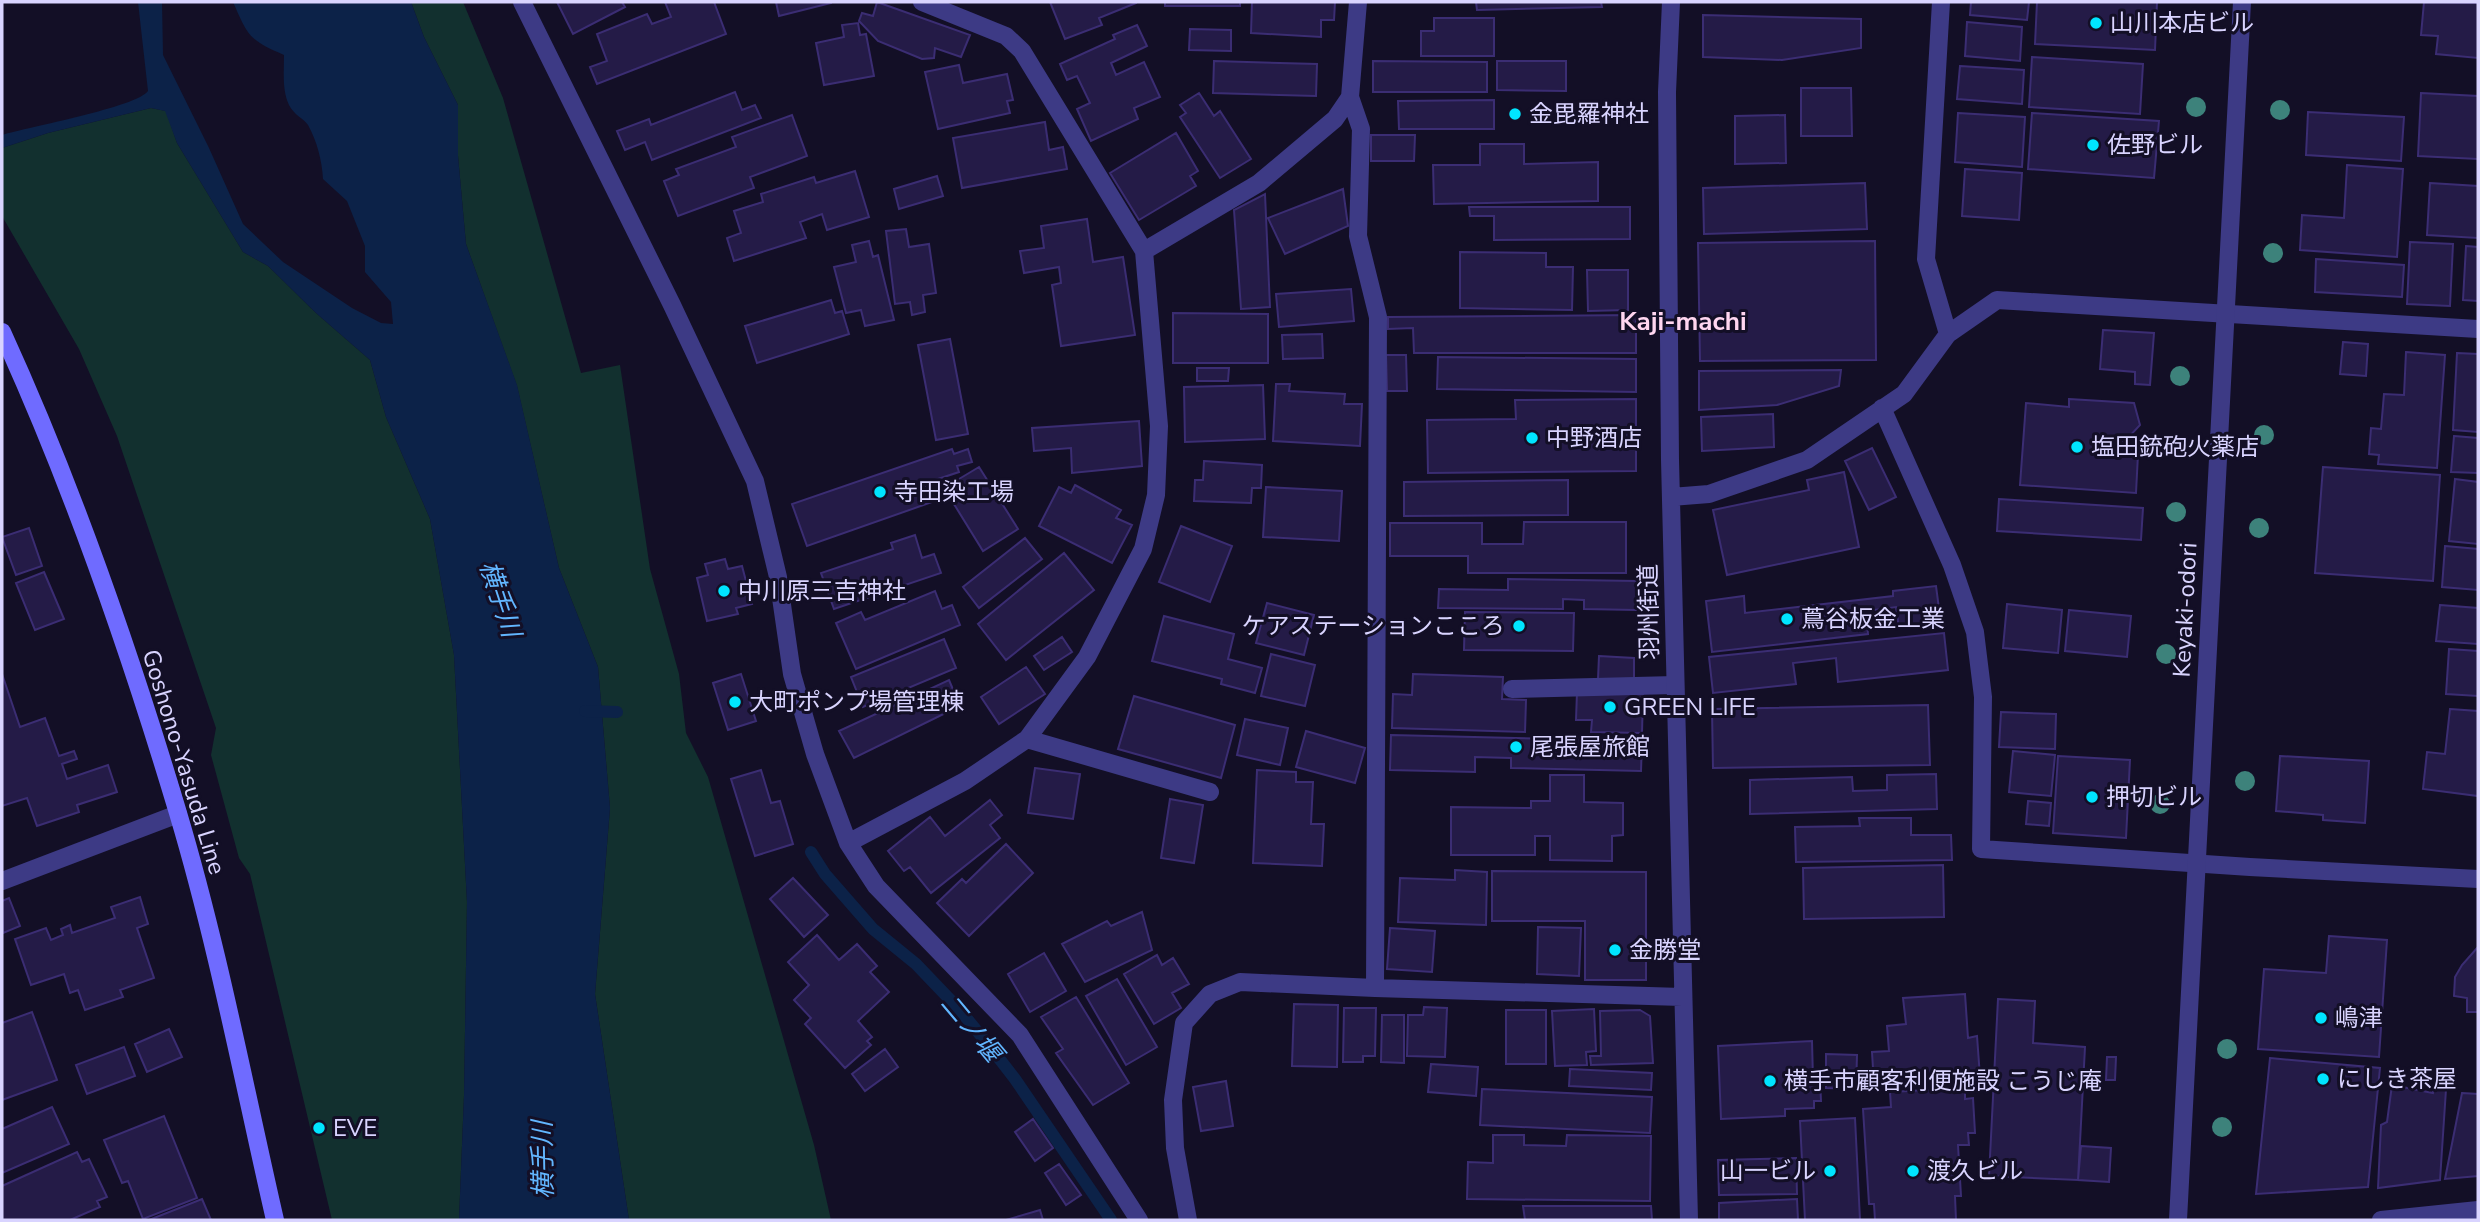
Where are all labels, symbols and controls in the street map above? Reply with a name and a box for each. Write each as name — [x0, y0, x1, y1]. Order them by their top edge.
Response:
place label: 山川本店ビル — [2110, 7, 2254, 39]
marker: 山川本店ビル — [2088, 15, 2104, 31]
place label: 金毘羅神社 — [1529, 98, 1649, 130]
marker: 金毘羅神社 — [1507, 106, 1523, 122]
place label: 佐野ビル — [2107, 129, 2203, 161]
marker: 佐野ビル — [2085, 137, 2101, 153]
district label: Kaji-machi — [1619, 304, 1747, 339]
place label: 中野酒店 — [1546, 422, 1642, 454]
marker: 中野酒店 — [1524, 430, 1540, 446]
place label: 塩田銃砲火薬店 — [2091, 431, 2259, 463]
marker: 塩田銃砲火薬店 — [2069, 439, 2085, 455]
place label: 寺田染工場 — [894, 476, 1014, 508]
marker: 寺田染工場 — [872, 484, 888, 500]
street label: Keyaki-odori — [2165, 542, 2205, 678]
water label: 横手川 — [471, 556, 530, 644]
street label: 羽州街道 — [1632, 564, 1666, 660]
place label: 中川原三吉神社 — [738, 575, 906, 607]
marker: 中川原三吉神社 — [716, 583, 732, 599]
place label: 蔦谷板金工業 — [1801, 603, 1945, 635]
place label: ケアステーションこころ — [1241, 610, 1505, 642]
marker: 蔦谷板金工業 — [1779, 611, 1795, 627]
marker: ケアステーションこころ — [1511, 618, 1527, 634]
street label: Goshono-Yasuda Line — [135, 646, 233, 878]
place label: 大町ポンプ場管理棟 — [749, 686, 964, 718]
place label: GREEN LIFE — [1624, 691, 1756, 723]
marker: 大町ポンプ場管理棟 — [727, 694, 743, 710]
marker: GREEN LIFE — [1602, 699, 1618, 715]
place label: 尾張屋旅館 — [1530, 731, 1650, 763]
marker: 尾張屋旅館 — [1508, 739, 1524, 755]
place label: 押切ビル — [2106, 781, 2202, 813]
marker: 押切ビル — [2084, 789, 2100, 805]
place label: 金勝堂 — [1629, 934, 1701, 966]
marker: 金勝堂 — [1607, 942, 1623, 958]
water label: 二ノ堰 — [933, 987, 1012, 1072]
place label: 嶋津 — [2335, 1002, 2383, 1034]
marker: 嶋津 — [2313, 1010, 2329, 1026]
place label: にしき茶屋 — [2337, 1063, 2457, 1095]
place label: 横手市顧客利便施設 こうじ庵 — [1784, 1065, 2102, 1097]
marker: にしき茶屋 — [2315, 1071, 2331, 1087]
marker: 横手市顧客利便施設 こうじ庵 — [1762, 1073, 1778, 1089]
place label: EVE — [333, 1112, 377, 1144]
water label: 横手川 — [525, 1118, 561, 1199]
marker: EVE — [311, 1120, 327, 1136]
place label: 山一ビル — [1720, 1155, 1816, 1187]
place label: 渡久ビル — [1927, 1155, 2023, 1187]
marker: 山一ビル — [1822, 1163, 1838, 1179]
marker: 渡久ビル — [1905, 1163, 1921, 1179]

